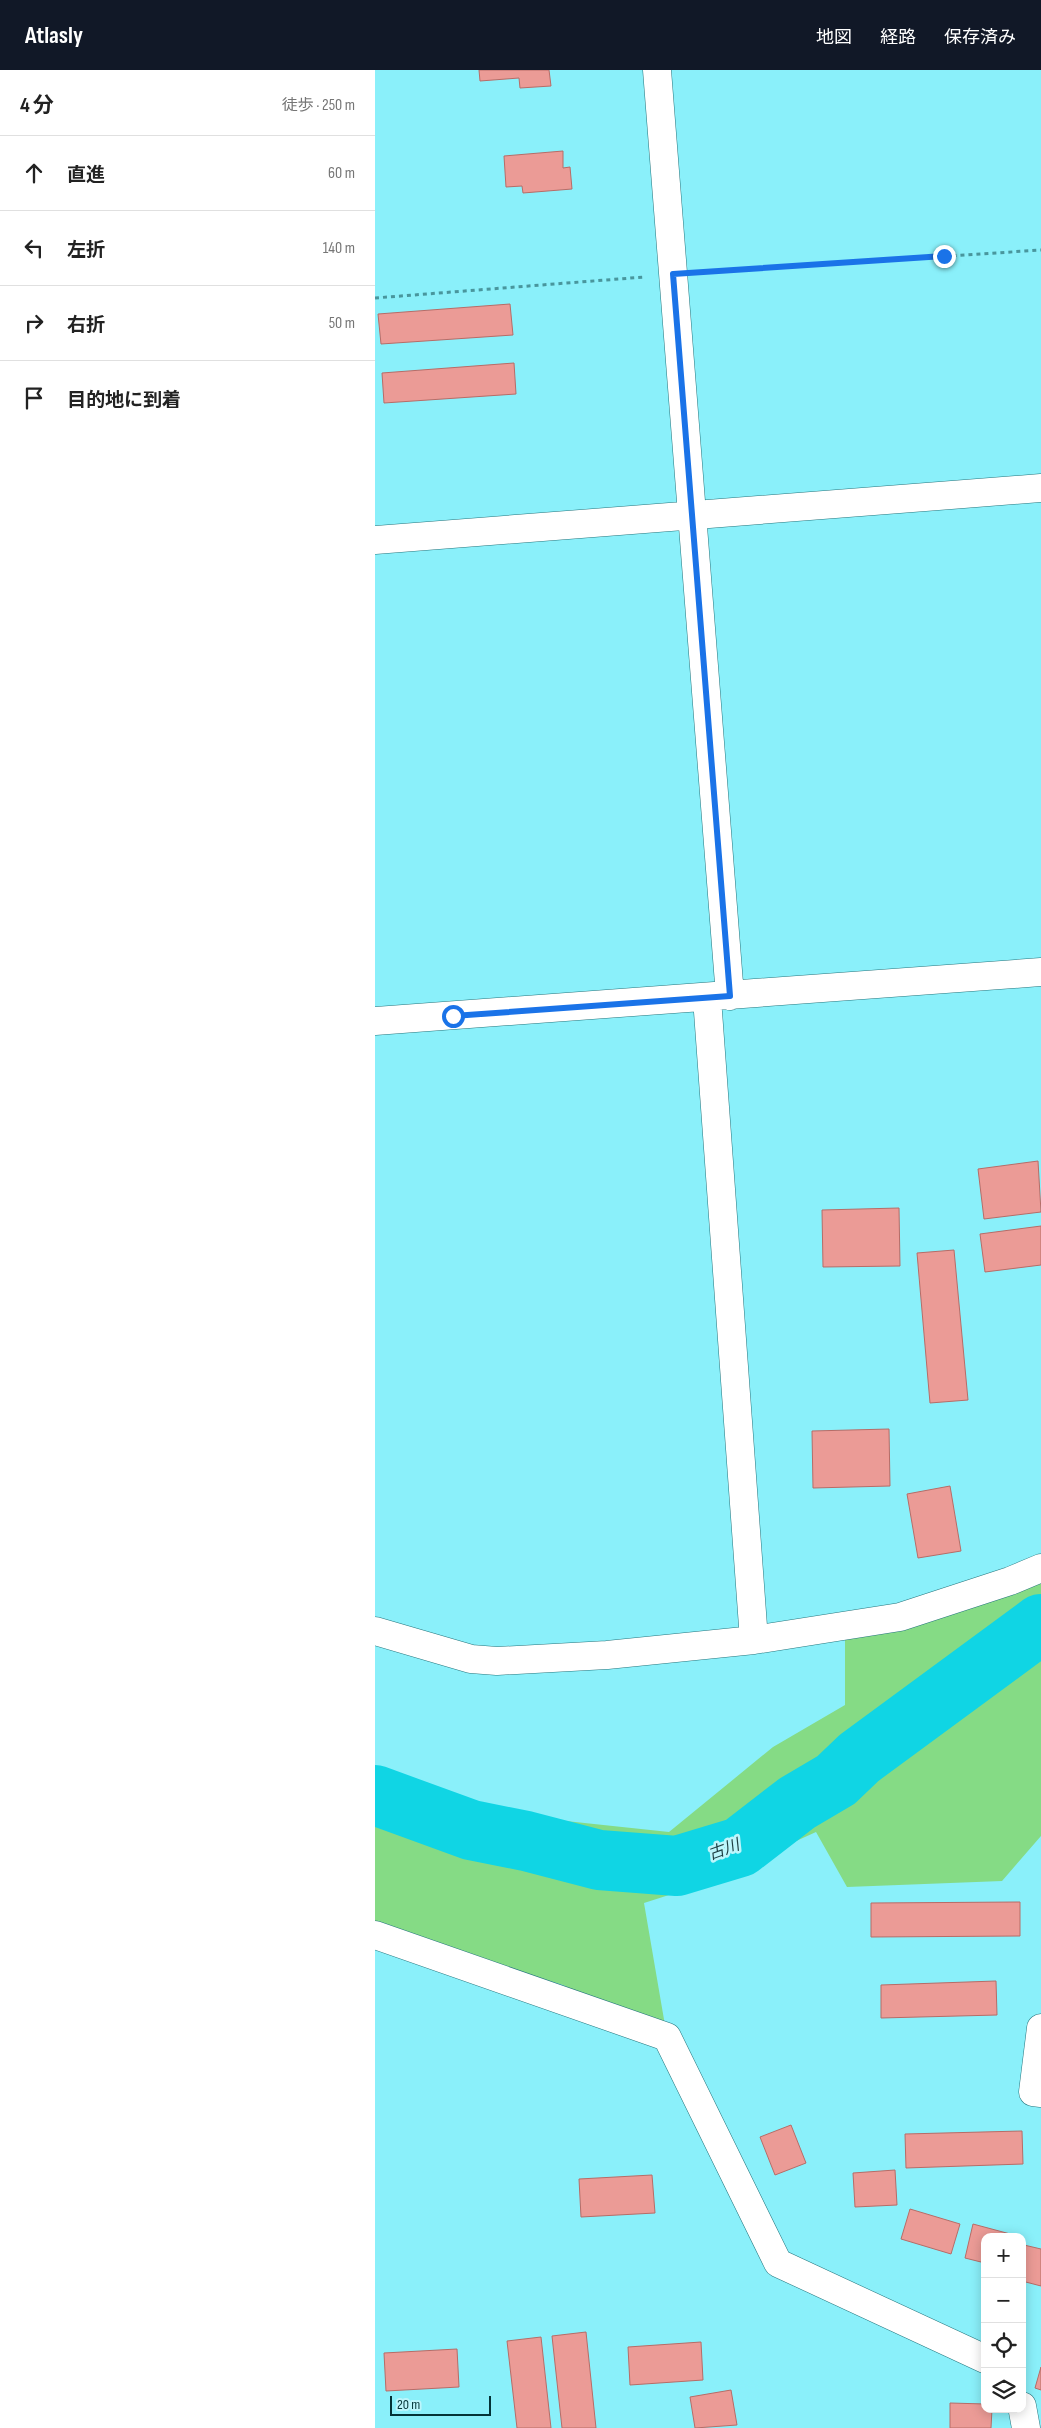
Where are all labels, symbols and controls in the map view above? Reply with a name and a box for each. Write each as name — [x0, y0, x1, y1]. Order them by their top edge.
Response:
text: Atlasly — [25, 21, 83, 50]
text: 地図 — [816, 27, 852, 48]
text: 経路 — [880, 27, 916, 48]
text: 保存済み — [944, 27, 1016, 48]
text: 4 分 — [20, 93, 54, 118]
text: 徒歩 · 250 m — [282, 96, 355, 115]
icon: ahead — [20, 159, 48, 187]
text: 直進 — [67, 164, 105, 187]
text: 60 m — [328, 164, 355, 183]
icon: left — [20, 234, 48, 262]
text: 左折 — [67, 239, 105, 262]
text: 140 m — [323, 239, 355, 258]
route end — [933, 245, 956, 268]
icon: right — [20, 309, 48, 337]
text: 右折 — [67, 314, 105, 337]
text: 50 m — [329, 314, 355, 333]
icon: arrive — [20, 384, 48, 412]
text: 目的地に到着 — [67, 389, 181, 412]
route start — [442, 1005, 465, 1028]
water label: 古川 — [706, 1835, 744, 1864]
map controls — [981, 2233, 1026, 2413]
button: + — [981, 2233, 1026, 2278]
button: − — [981, 2278, 1026, 2323]
button: locate — [981, 2323, 1026, 2368]
button: layers — [981, 2368, 1026, 2413]
scale bar — [390, 2393, 491, 2416]
text: 20 m — [397, 2396, 420, 2413]

